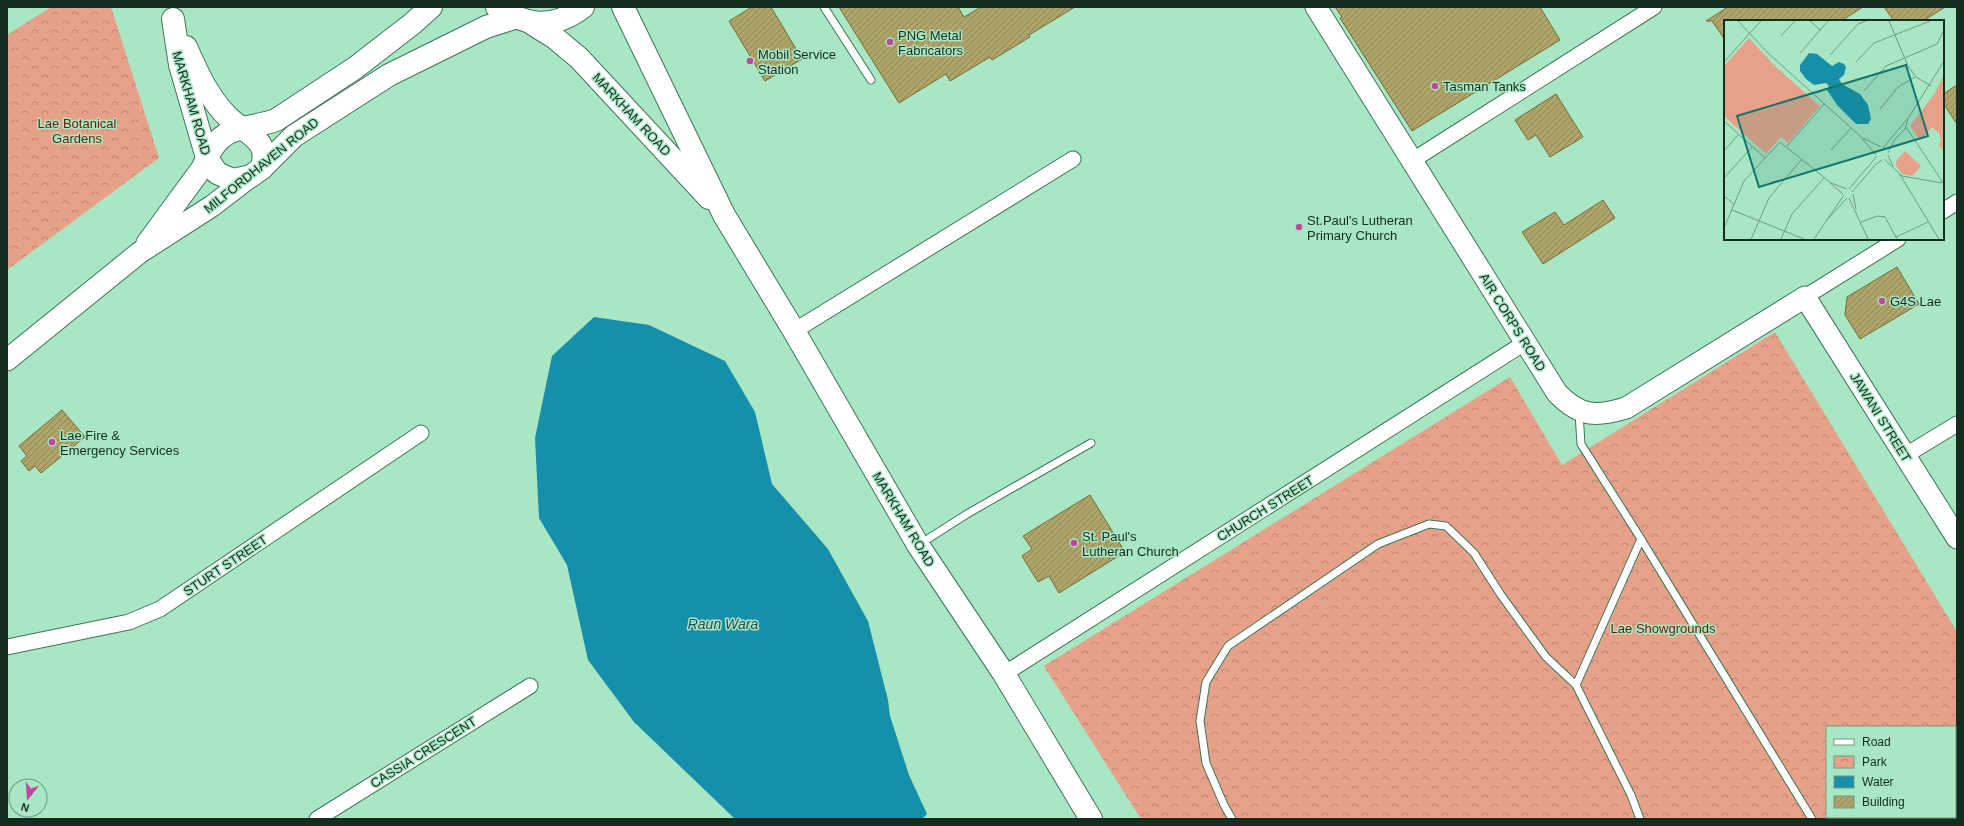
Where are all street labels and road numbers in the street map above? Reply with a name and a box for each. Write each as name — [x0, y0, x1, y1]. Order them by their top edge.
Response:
street label: MARKHAM ROAD — [169, 49, 214, 157]
street label: MARKHAM ROAD — [589, 70, 674, 159]
street label: MILFORDHAVEN ROAD — [201, 114, 322, 216]
street label: AIR CORPS ROAD — [1476, 271, 1549, 374]
street label: JAWANI STREET — [1847, 370, 1914, 465]
street label: MARKHAM ROAD — [869, 469, 938, 569]
street label: CHURCH STREET — [1214, 473, 1316, 544]
street label: STURT STREET — [181, 532, 270, 599]
street label: CASSIA CRESCENT — [368, 714, 479, 791]

